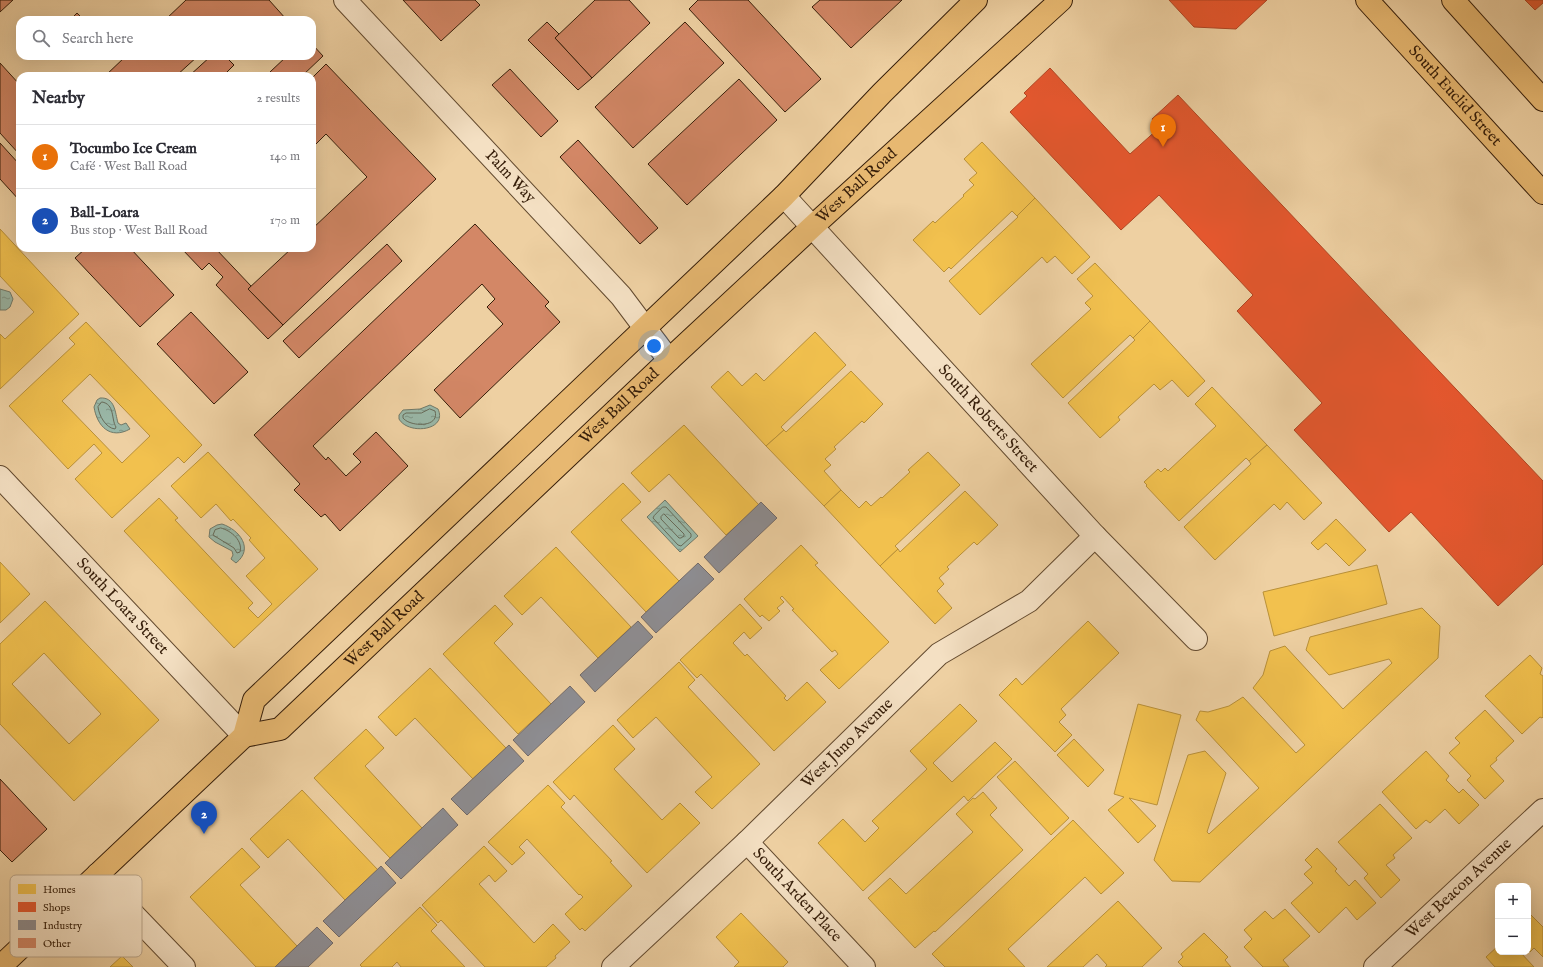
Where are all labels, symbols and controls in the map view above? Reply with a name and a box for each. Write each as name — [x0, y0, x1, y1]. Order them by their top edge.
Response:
search box — [16, 16, 316, 60]
icon: search — [30, 27, 52, 49]
text: Search here — [62, 29, 133, 48]
street label: South Euclid Street — [1404, 42, 1506, 151]
text: Nearby — [32, 88, 85, 109]
text: 2 results — [256, 90, 300, 107]
pin: 1 — [1150, 114, 1176, 147]
text: Tocumbo Ice Cream — [70, 139, 197, 158]
street label: West Ball Road — [812, 144, 902, 228]
street label: Palm Way — [480, 146, 540, 208]
text: 1 — [43, 148, 47, 165]
text: 140 m — [270, 148, 300, 165]
text: Café · West Ball Road — [70, 158, 187, 175]
text: Ball-Loara — [70, 203, 139, 222]
text: 2 — [42, 212, 48, 229]
text: 170 m — [270, 212, 300, 229]
text: Bus stop · West Ball Road — [70, 222, 207, 239]
your location — [644, 336, 664, 356]
street label: South Roberts Street — [933, 361, 1043, 477]
street label: West Ball Road — [576, 364, 664, 449]
street label: South Loara Street — [72, 554, 173, 660]
street label: West Ball Road — [341, 587, 429, 672]
street label: West Juno Avenue — [798, 694, 898, 793]
pin: 2 — [191, 801, 217, 834]
street label: West Beacon Avenue — [1402, 834, 1516, 943]
street label: South Arden Place — [748, 844, 846, 947]
legend — [10, 875, 142, 957]
text: Homes — [43, 883, 76, 897]
map controls — [1495, 883, 1531, 955]
button: + — [1495, 883, 1531, 919]
text: Shops — [43, 901, 70, 915]
text: Industry — [43, 919, 83, 933]
button: − — [1495, 919, 1531, 955]
text: Other — [43, 937, 71, 951]

